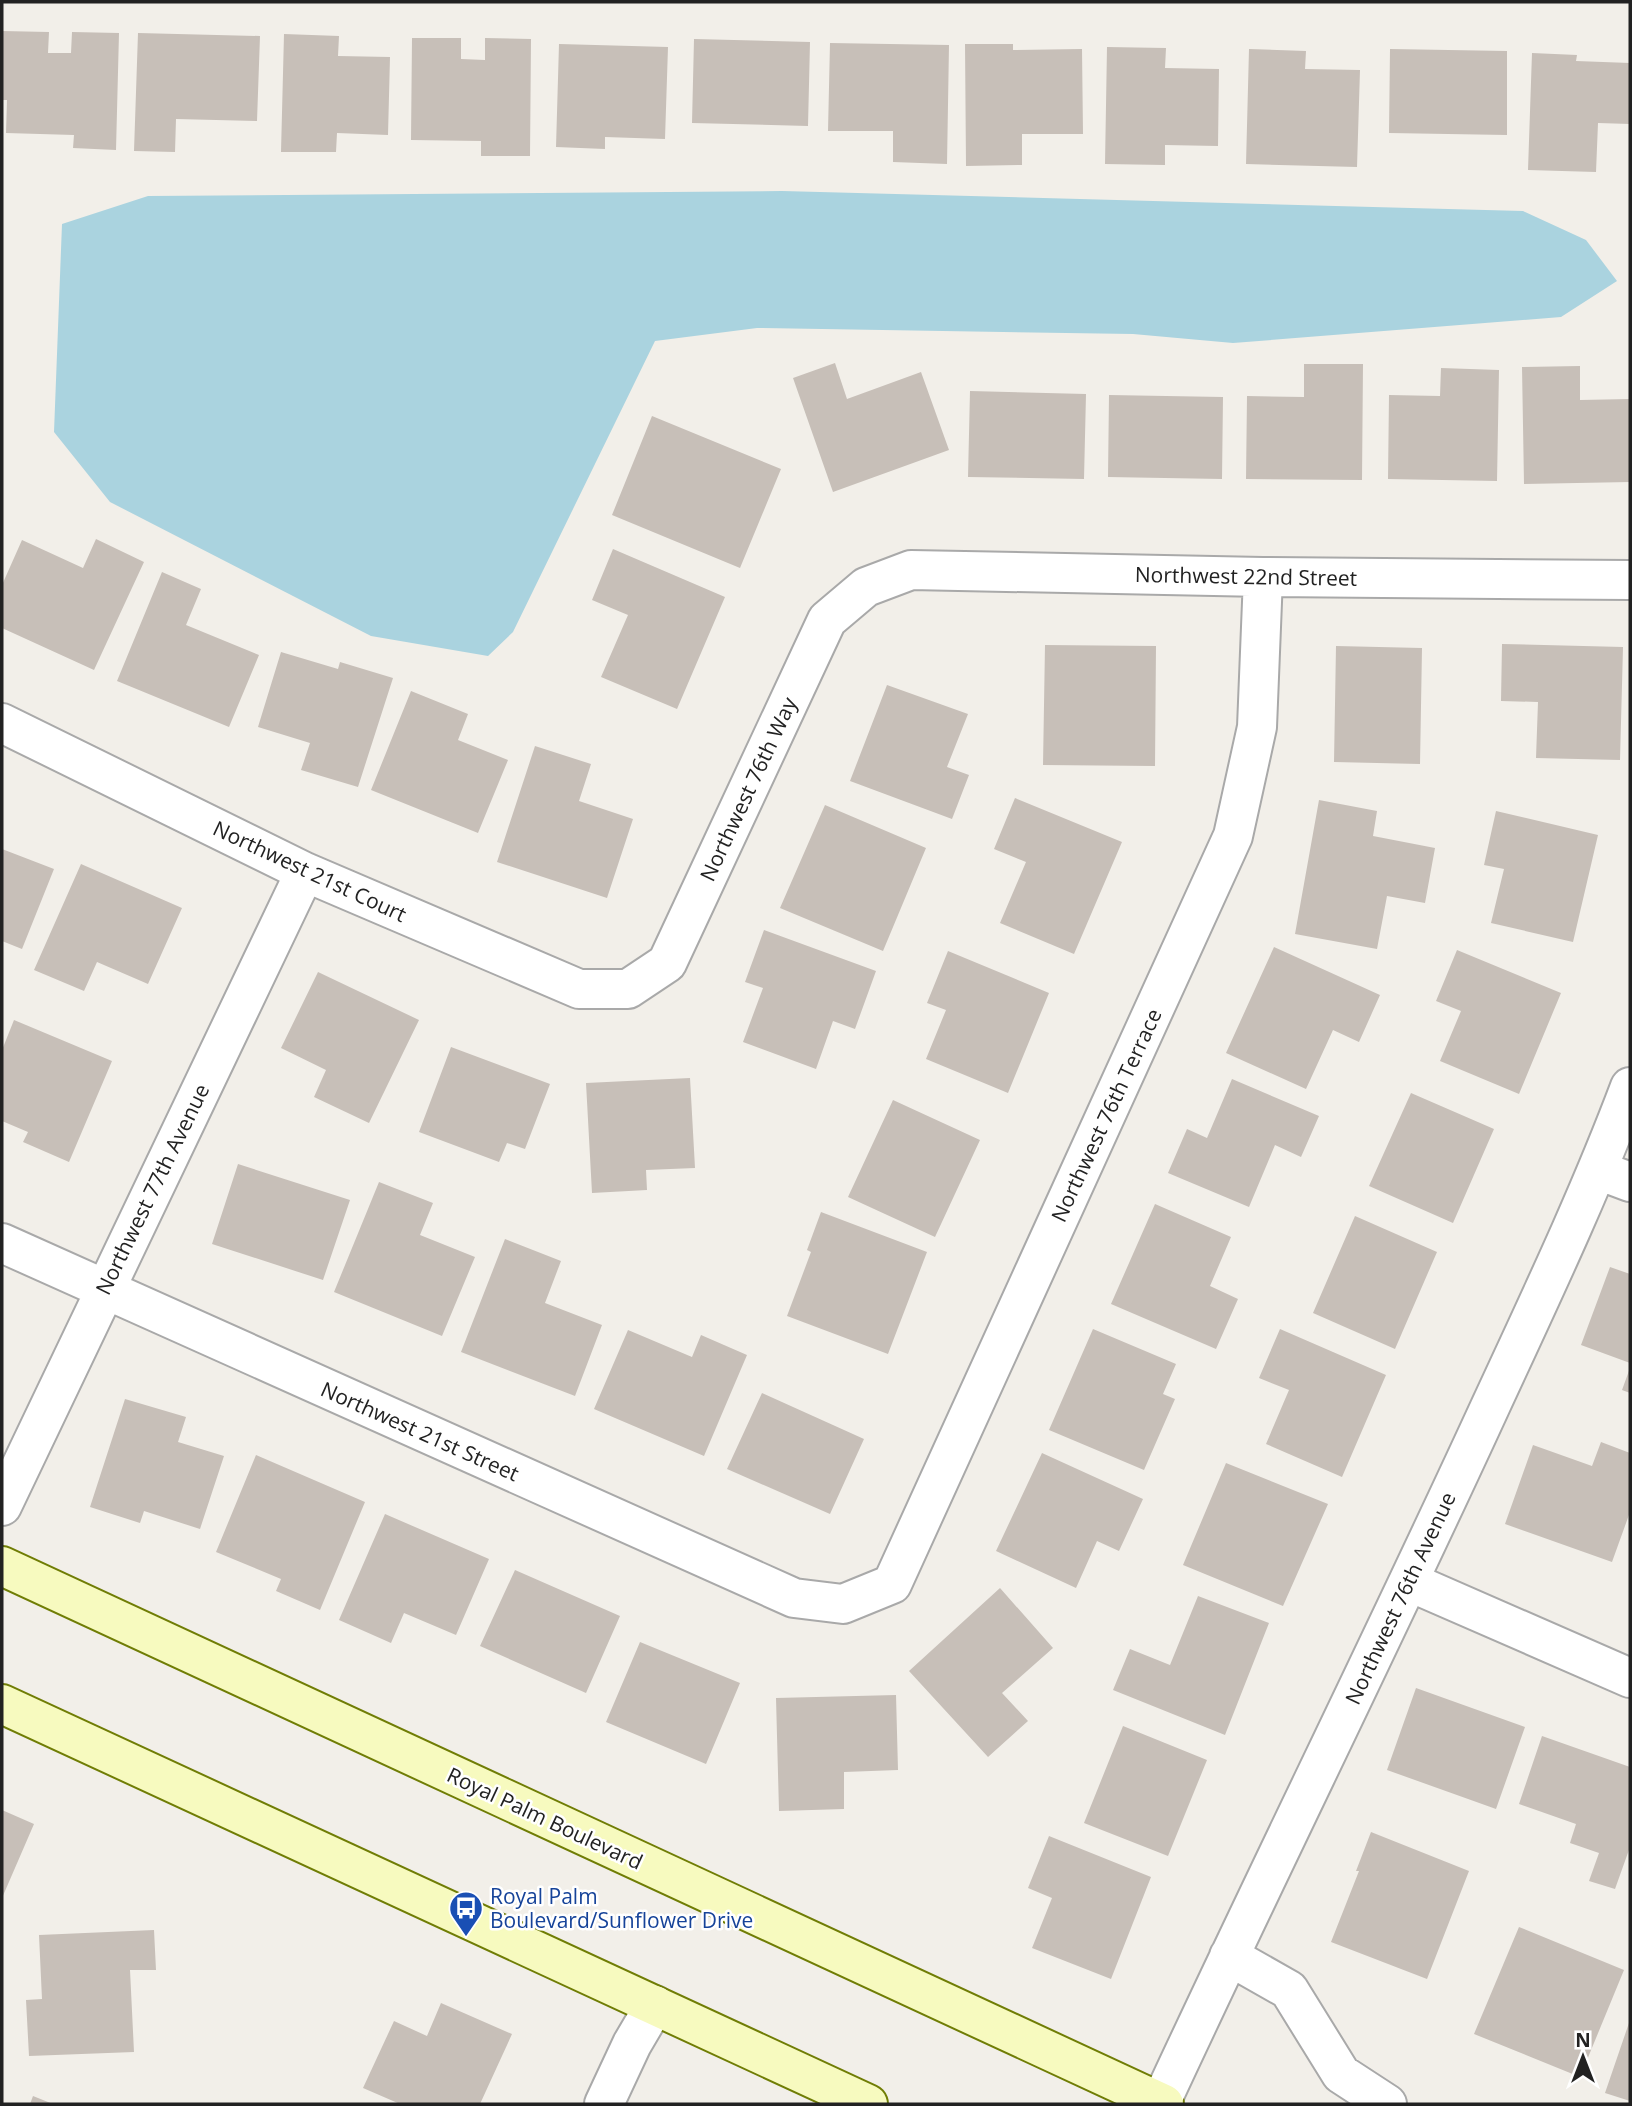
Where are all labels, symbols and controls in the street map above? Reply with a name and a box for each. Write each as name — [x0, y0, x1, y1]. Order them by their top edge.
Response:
street label: Northwest 22nd Street — [1135, 560, 1357, 592]
street label: Northwest 76th Way — [693, 692, 803, 885]
street label: Northwest 21st Court — [209, 814, 411, 928]
street label: Northwest 76th Terrace — [1044, 1004, 1168, 1226]
street label: Northwest 77th Avenue — [89, 1079, 215, 1299]
street label: Northwest 21st Street — [317, 1375, 523, 1487]
street label: Northwest 76th Avenue — [1338, 1487, 1462, 1709]
street label: Royal Palm Boulevard — [443, 1760, 647, 1876]
place label: Royal Palm Boulevard/Sunflower Drive — [490, 1882, 753, 1934]
bus stop icon: Royal Palm Boulevard/Sunflower Drive — [447, 1889, 485, 1938]
north arrow — [1548, 2022, 1618, 2092]
text: N — [1575, 2027, 1591, 2053]

